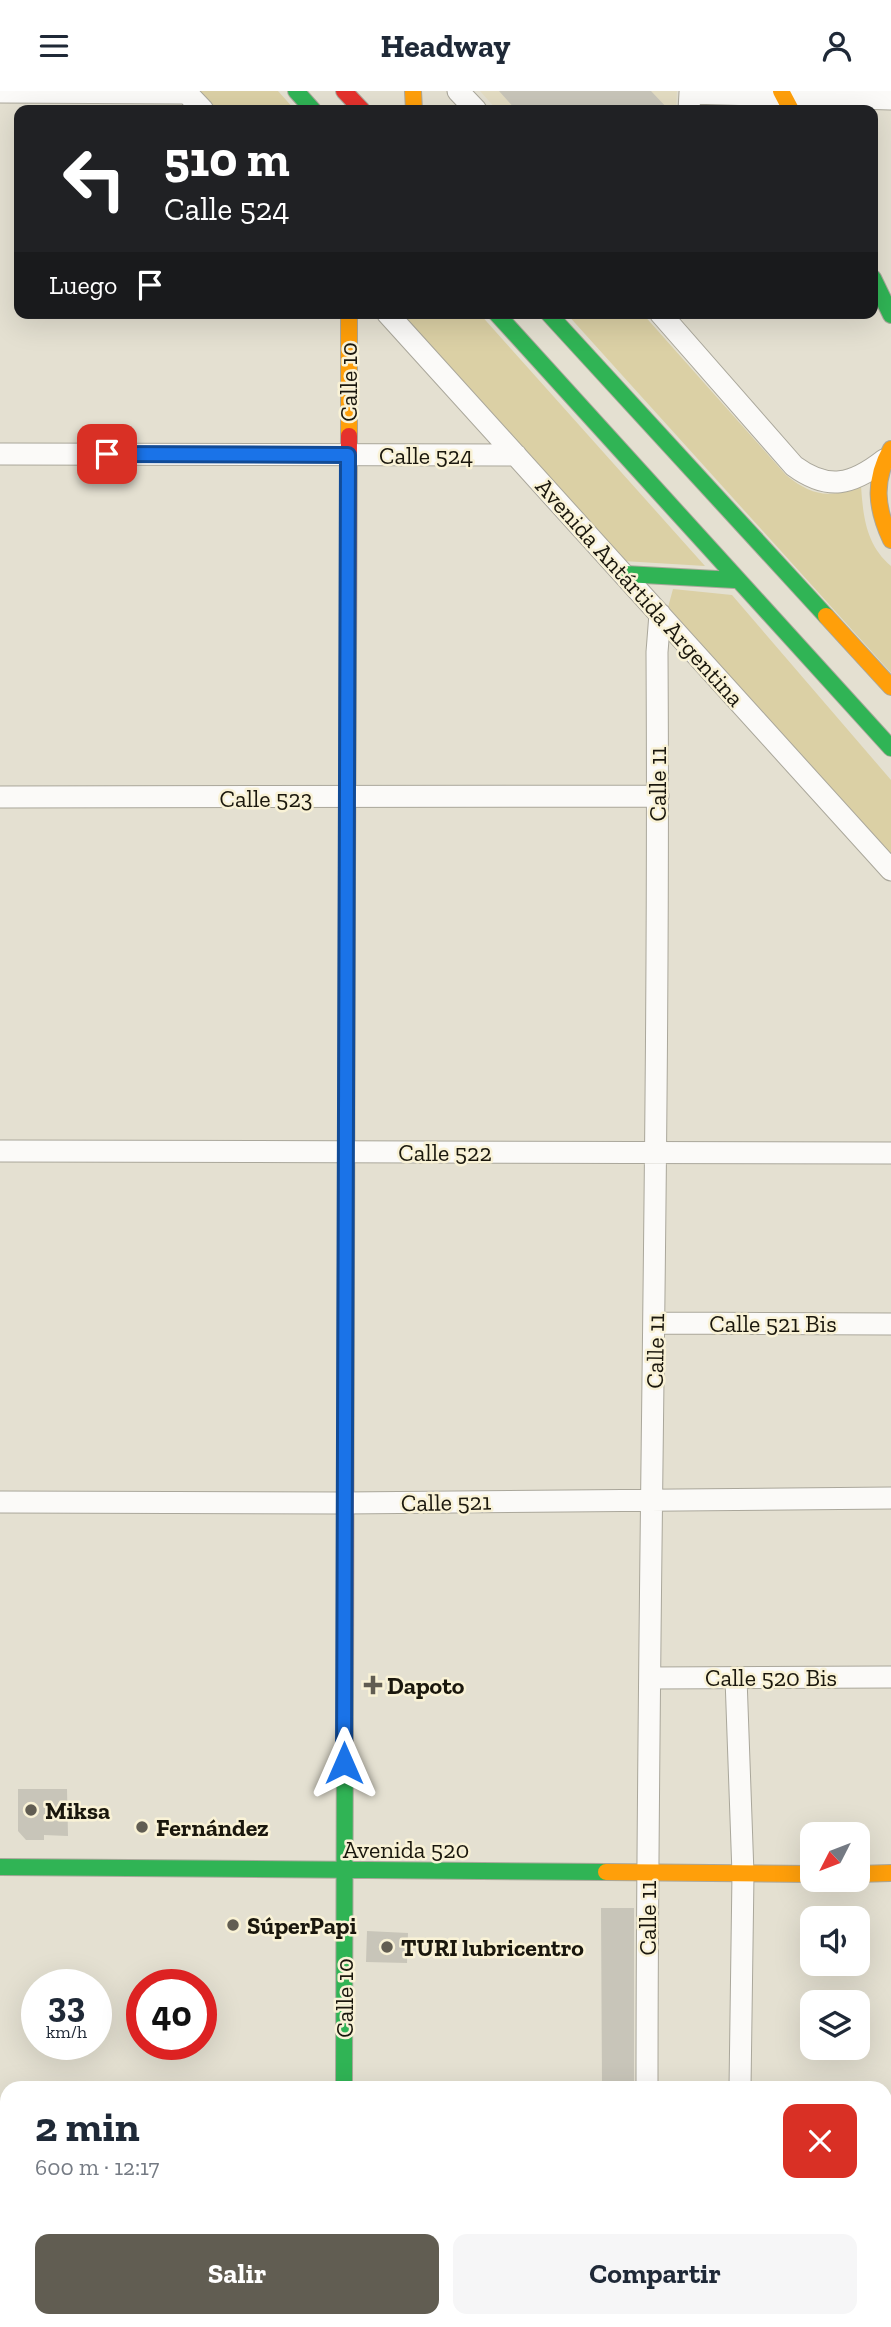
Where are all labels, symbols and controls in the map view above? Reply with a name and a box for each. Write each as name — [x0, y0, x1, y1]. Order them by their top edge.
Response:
icon: menu — [35, 27, 73, 65]
text: Headway — [380, 27, 511, 65]
icon: person — [818, 27, 856, 65]
text: 510 m — [164, 130, 290, 189]
icon: left — [49, 133, 140, 224]
text: Calle 524 — [164, 190, 290, 228]
icon: arrive — [131, 266, 169, 304]
text: Luego — [49, 269, 117, 301]
street label: Calle 10 — [334, 342, 363, 422]
pin — [77, 424, 137, 484]
icon: arrive — [88, 435, 126, 473]
street label: Calle 524 — [379, 441, 473, 470]
street label: Avenida Antártida Argentina — [530, 472, 751, 712]
street label: Calle 11 — [643, 746, 672, 822]
street label: Calle 523 — [220, 784, 312, 813]
street label: Calle 522 — [398, 1138, 492, 1167]
street label: Calle 521 Bis — [709, 1309, 837, 1338]
street label: Calle 11 — [640, 1313, 670, 1389]
street label: Calle 521 — [401, 1487, 491, 1517]
street label: Calle 520 Bis — [705, 1663, 837, 1692]
place label: Dapoto — [387, 1671, 465, 1700]
marker: Dapoto — [365, 1677, 381, 1693]
position arrow — [307, 1726, 381, 1800]
place label: Miksa — [45, 1796, 110, 1825]
marker: Miksa — [23, 1802, 39, 1818]
place label: Fernández — [156, 1813, 269, 1842]
marker: Fernández — [134, 1819, 150, 1835]
north arrow — [800, 1822, 870, 1892]
map controls — [800, 1822, 870, 2060]
street label: Avenida 520 — [343, 1835, 469, 1864]
street label: Calle 11 — [633, 1880, 662, 1956]
button: sound — [800, 1906, 870, 1976]
place label: SúperPapi — [247, 1911, 357, 1940]
marker: SúperPapi — [225, 1917, 241, 1933]
place label: TURI lubricentro — [401, 1933, 584, 1962]
marker: TURI lubricentro — [379, 1939, 395, 1955]
street label: Calle 10 — [330, 1958, 359, 2038]
speed limit sign: 40 — [126, 1969, 217, 2060]
text: 33 — [48, 1984, 85, 2026]
button: layers — [800, 1990, 870, 2060]
text: km/h — [46, 2021, 87, 2043]
text: 2 min — [35, 2101, 140, 2152]
button: close — [783, 2104, 857, 2178]
text: 600 m · 12:17 — [35, 2153, 159, 2181]
button: Salir — [35, 2234, 439, 2314]
button: Compartir — [453, 2234, 857, 2314]

